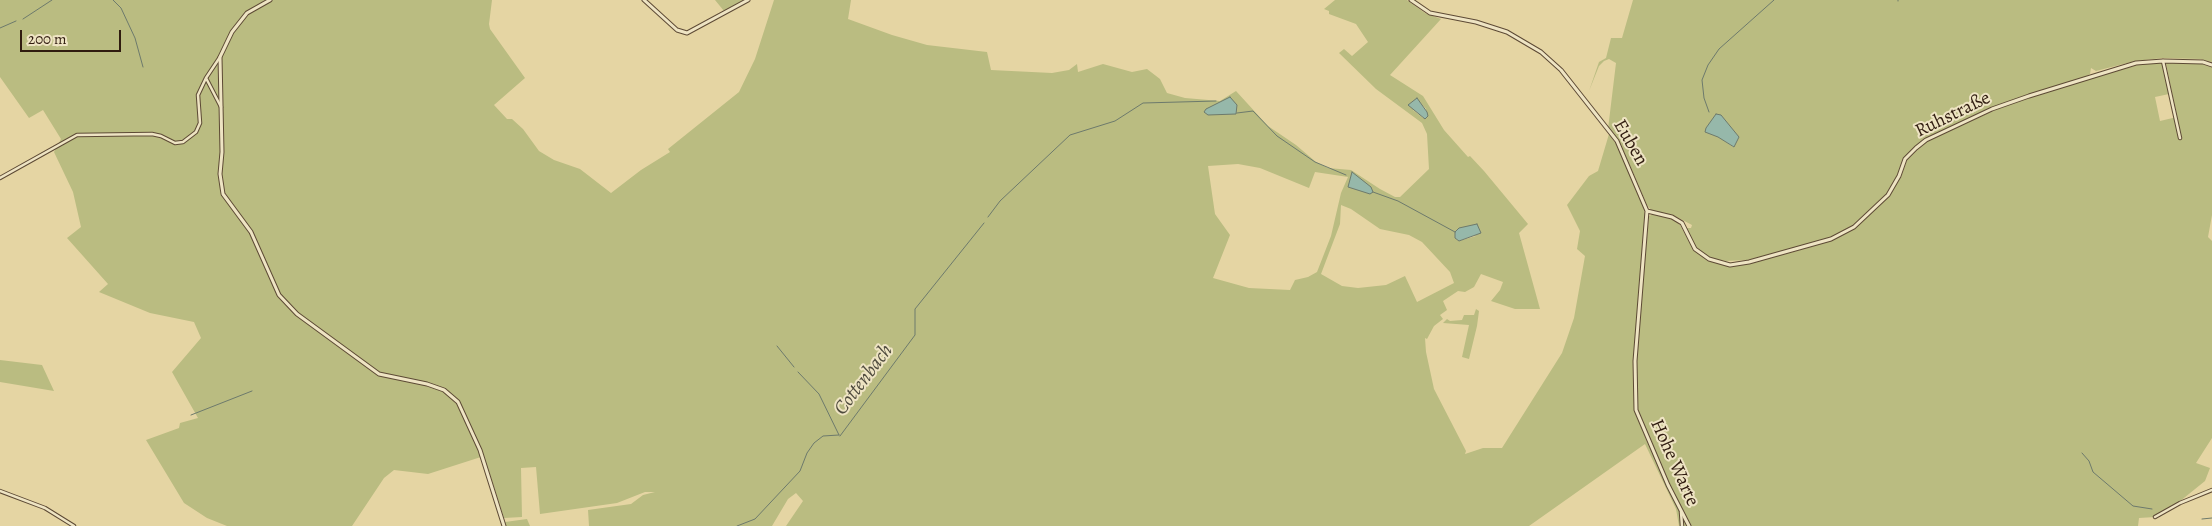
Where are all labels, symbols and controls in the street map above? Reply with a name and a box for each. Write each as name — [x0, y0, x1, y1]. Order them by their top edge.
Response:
scale bar — [22, 20, 124, 52]
text: 200 m — [28, 29, 67, 49]
street label: Ruhstraße — [1912, 87, 1994, 143]
street label: Euben — [1608, 116, 1652, 170]
water label: Cottenbach — [829, 340, 899, 420]
street label: Hohe Warte — [1645, 416, 1703, 510]

